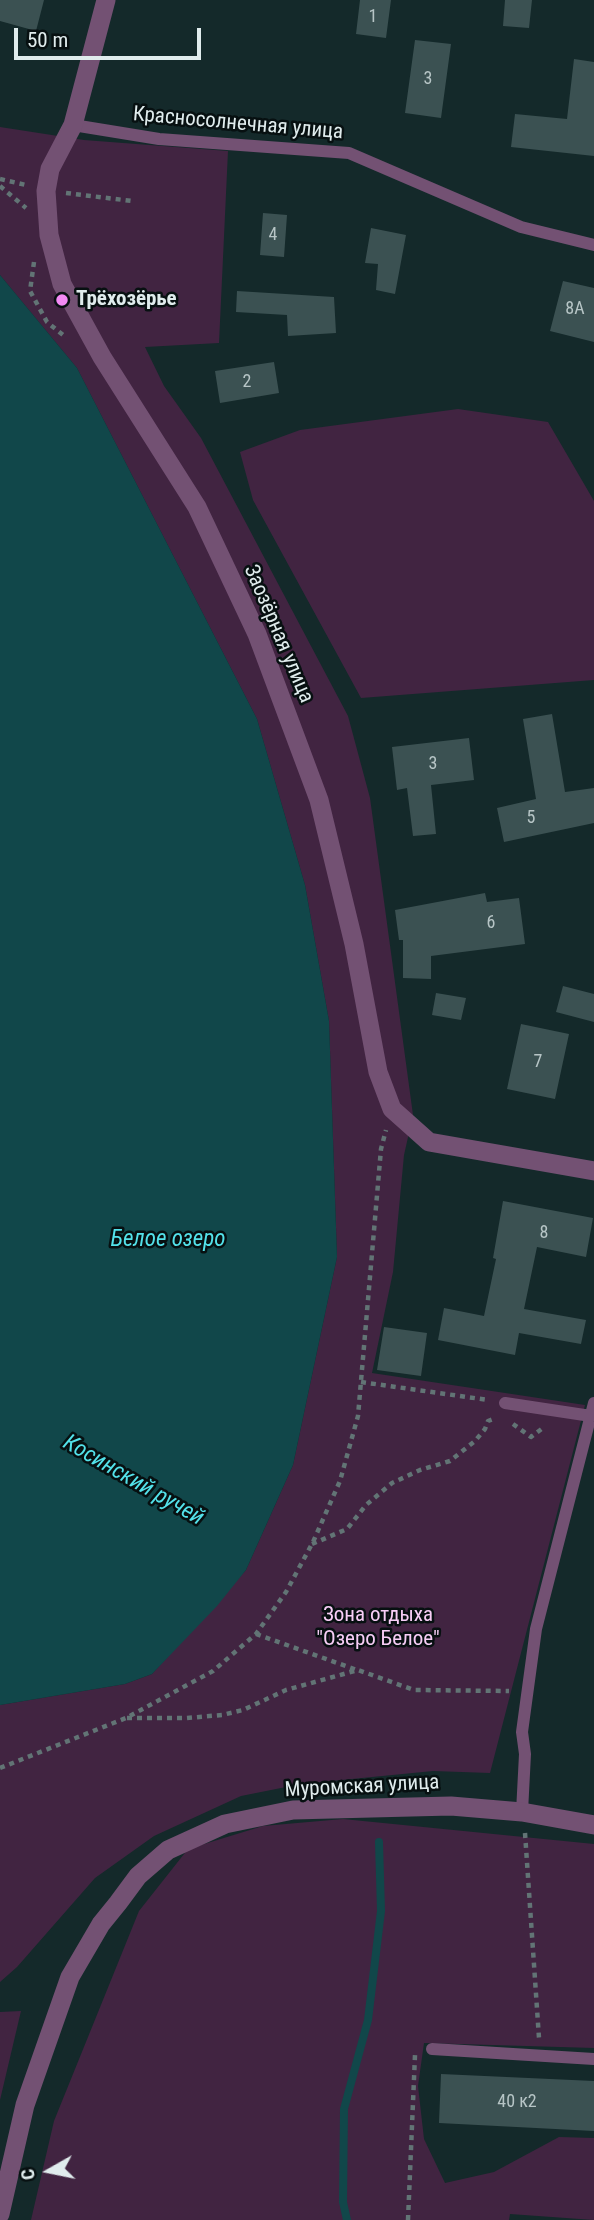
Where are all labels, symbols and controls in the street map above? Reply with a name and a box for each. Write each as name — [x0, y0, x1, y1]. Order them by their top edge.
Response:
house number: 1 — [369, 6, 377, 28]
scale bar — [18, 14, 205, 58]
text: 50 m — [27, 28, 68, 52]
house number: 3 — [424, 68, 432, 90]
street label: Красносолнечная улица — [132, 102, 344, 146]
house number: 4 — [269, 224, 277, 246]
place label: Трёхозёрье — [76, 287, 177, 313]
marker: Трёхозёрье — [54, 292, 70, 308]
house number: 8А — [565, 298, 585, 320]
house number: 2 — [243, 371, 251, 393]
street label: Заозёрная улица — [238, 561, 318, 707]
house number: 3 — [429, 753, 437, 775]
house number: 5 — [527, 807, 535, 829]
house number: 6 — [487, 912, 495, 934]
house number: 7 — [534, 1051, 542, 1073]
house number: 8 — [540, 1222, 548, 1244]
water label: Белое озеро — [111, 1226, 225, 1254]
water label: Косинский ручей — [58, 1430, 208, 1532]
park label: Зона отдыха "Озеро Белое" — [316, 1603, 440, 1653]
street label: Муромская улица — [284, 1770, 440, 1804]
house number: 40 к2 — [497, 2091, 537, 2113]
north arrow — [14, 2136, 84, 2206]
text: С — [16, 2167, 40, 2182]

